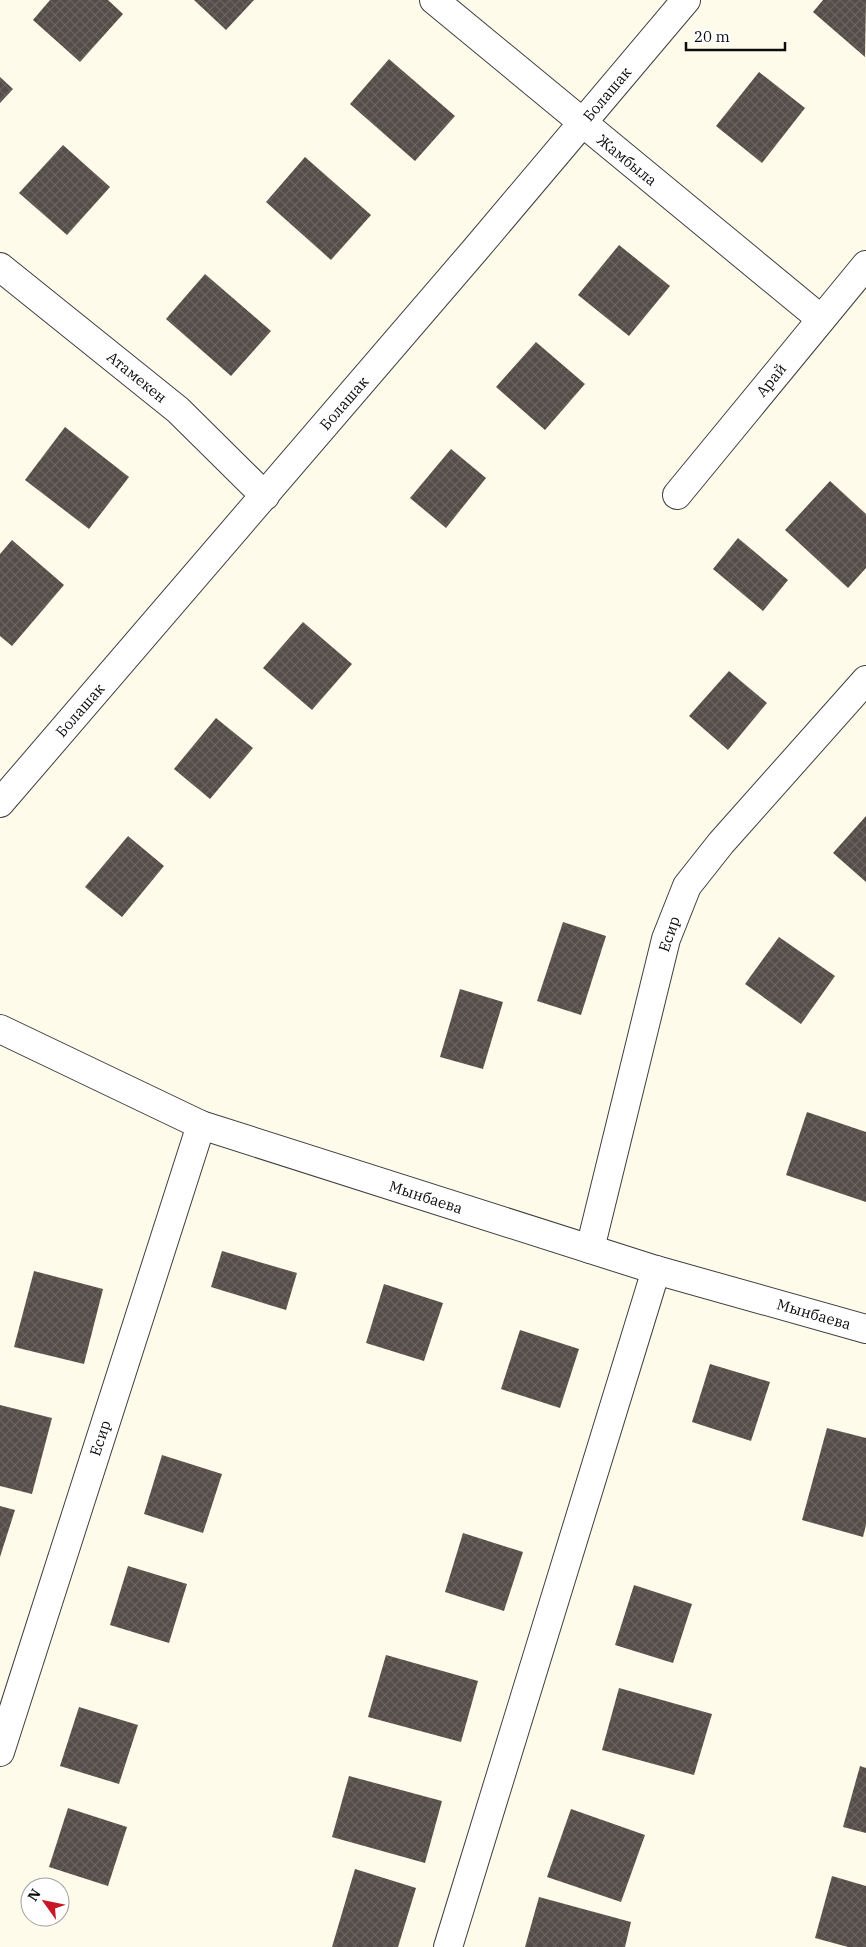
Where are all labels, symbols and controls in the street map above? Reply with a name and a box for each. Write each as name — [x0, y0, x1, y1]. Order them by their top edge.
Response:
scale bar — [686, 20, 785, 52]
text: 20 m — [694, 27, 730, 46]
street label: Болашак — [579, 63, 635, 125]
street label: Жамбыла — [593, 130, 661, 190]
street label: Атамекен — [103, 347, 171, 407]
street label: Арай — [752, 359, 790, 401]
street label: Болашак — [315, 372, 373, 434]
street label: Болашак — [51, 679, 109, 741]
street label: Есир — [654, 914, 684, 954]
street label: Мынбаева — [387, 1176, 465, 1218]
street label: Мынбаева — [775, 1294, 853, 1334]
street label: Есир — [85, 1418, 115, 1458]
north arrow — [20, 1877, 70, 1927]
text: N — [24, 1885, 45, 1904]

